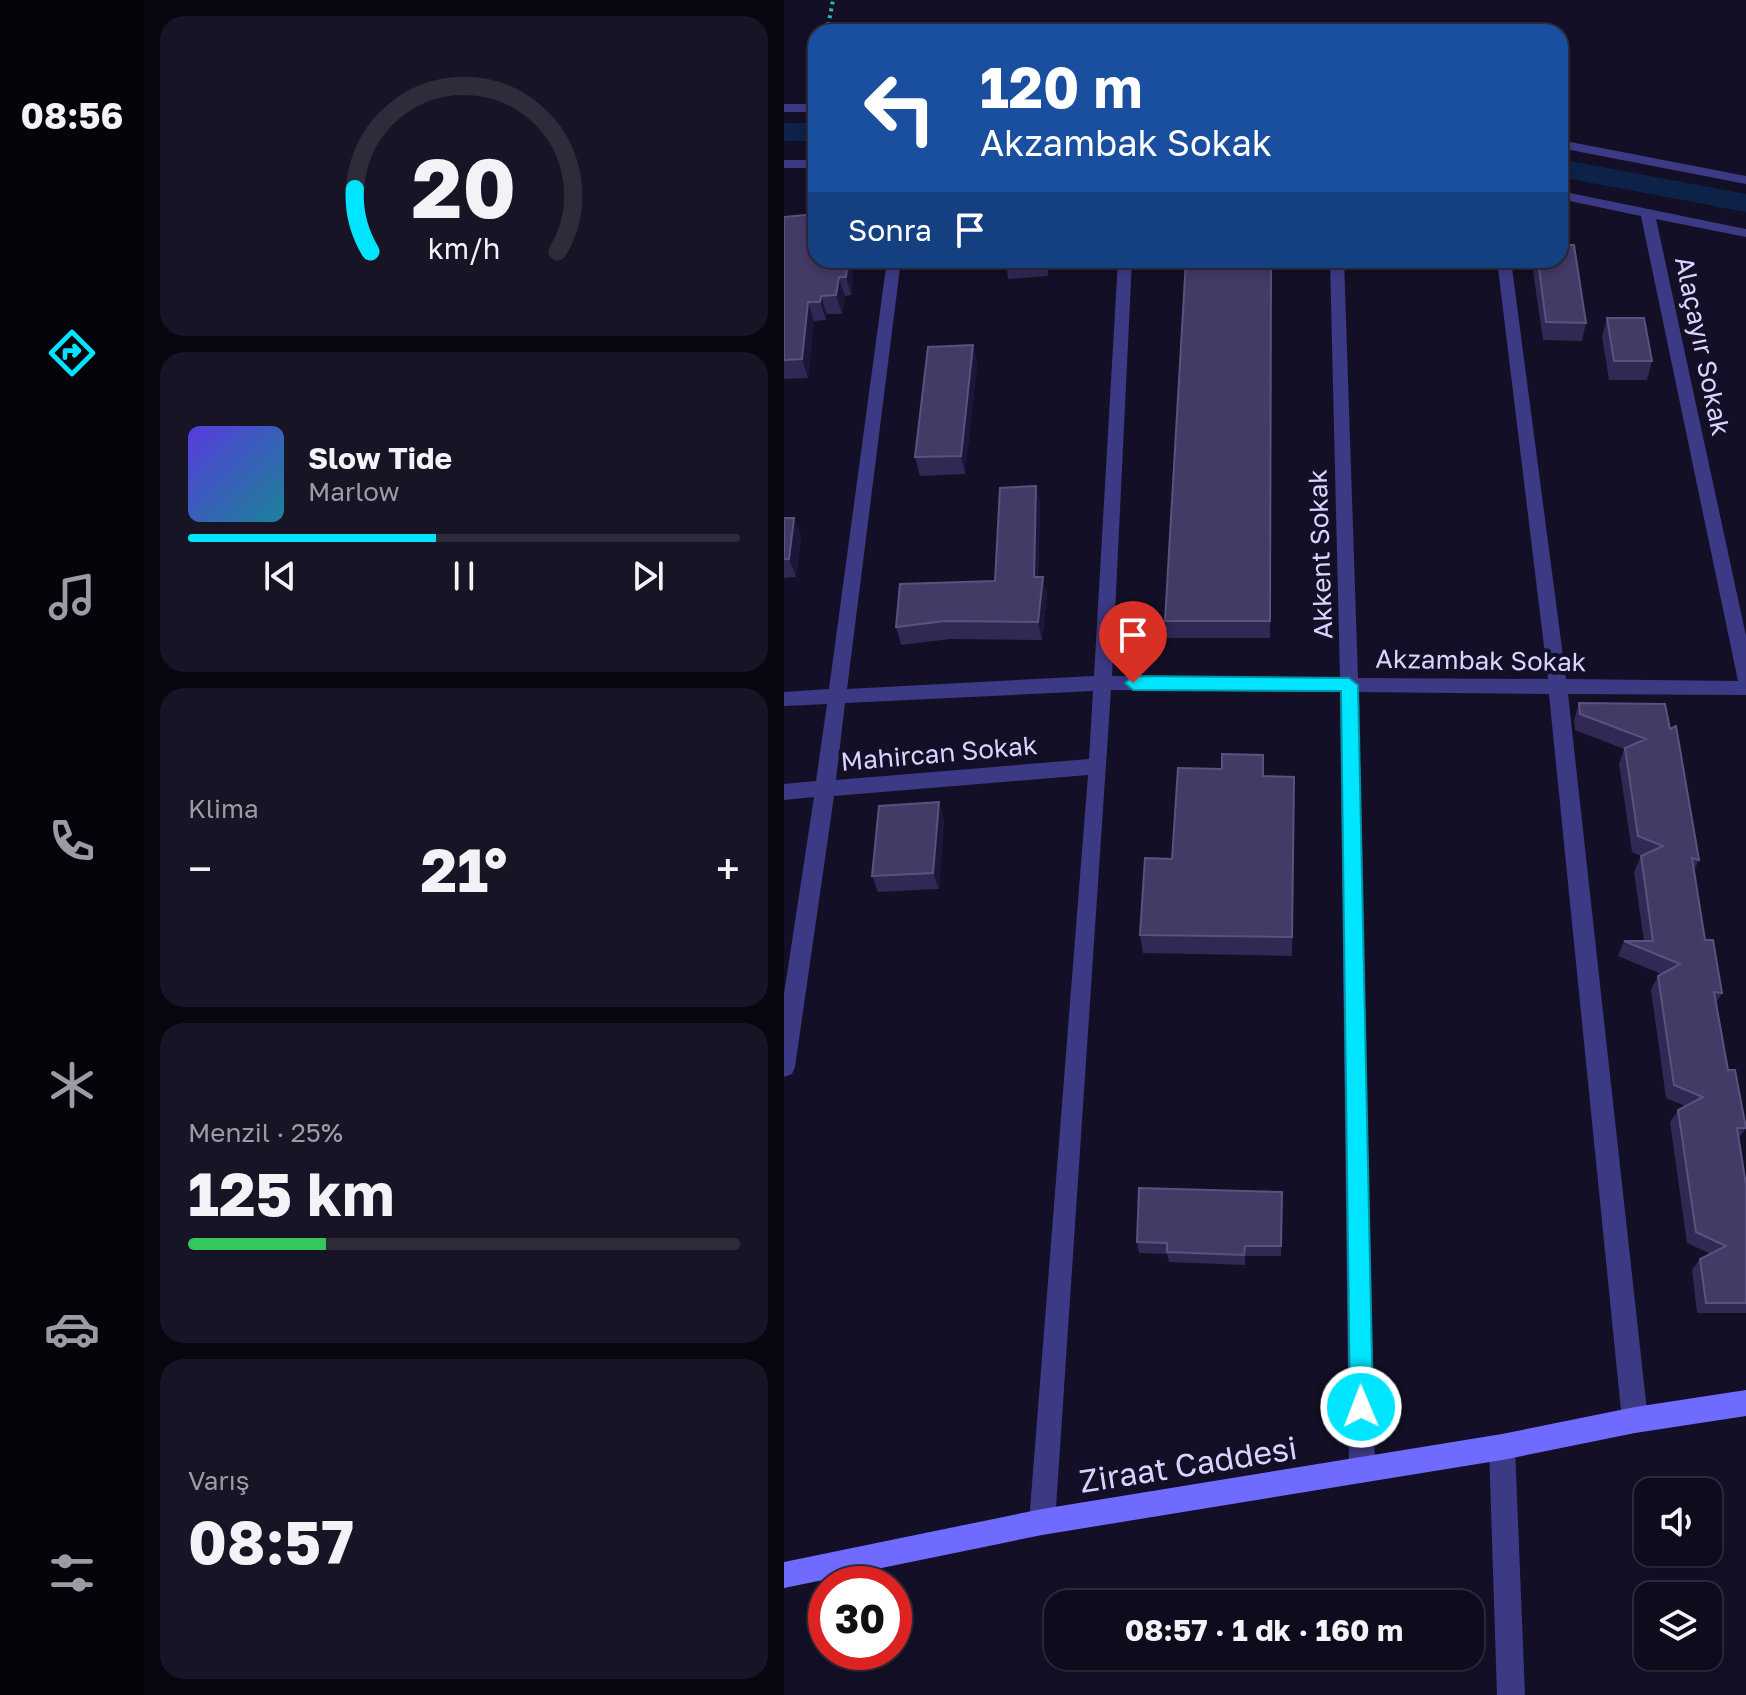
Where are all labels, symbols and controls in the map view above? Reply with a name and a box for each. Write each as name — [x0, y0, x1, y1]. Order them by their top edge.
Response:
text: 120 m — [980, 53, 1142, 120]
icon: left — [848, 56, 952, 160]
text: 08:56 — [21, 94, 123, 137]
text: Akzambak Sokak — [980, 121, 1272, 164]
text: 20 — [412, 135, 516, 235]
icon: arrive — [948, 208, 992, 252]
text: Sonra — [848, 212, 932, 248]
text: km/h — [428, 231, 500, 265]
street label: Alaçayır Sokak — [1669, 254, 1737, 439]
icon: directions — [44, 325, 100, 381]
text: Slow Tide — [308, 440, 452, 476]
street label: Akkent Sokak — [1302, 468, 1338, 640]
text: Marlow — [308, 476, 400, 507]
icon: previous — [258, 554, 302, 598]
icon: pause — [442, 554, 486, 598]
icon: next — [626, 554, 670, 598]
icon: music — [44, 569, 100, 625]
pin — [1099, 601, 1167, 683]
icon: arrive — [1111, 613, 1155, 657]
street label: Akzambak Sokak — [1375, 643, 1587, 677]
street label: Mahircan Sokak — [839, 729, 1039, 777]
text: Klima — [188, 793, 259, 824]
icon: phone — [44, 813, 100, 869]
text: 21° — [421, 833, 507, 905]
text: − — [188, 842, 212, 895]
text: + — [716, 842, 740, 895]
icon: climate — [44, 1057, 100, 1113]
text: Menzil · 25% — [188, 1117, 343, 1148]
text: 125 km — [188, 1157, 394, 1229]
icon: car — [44, 1301, 100, 1357]
position arrow — [1319, 1365, 1403, 1449]
street label: Ziraat Caddesi — [1076, 1428, 1300, 1500]
text: Varış — [188, 1465, 249, 1496]
map controls — [1634, 1478, 1722, 1670]
button: sound — [1634, 1478, 1722, 1566]
text: 08:57 — [188, 1505, 354, 1577]
icon: filters — [44, 1545, 100, 1601]
speed limit sign: 30 — [808, 1566, 912, 1670]
button: layers — [1634, 1582, 1722, 1670]
text: 08:57 · 1 dk · 160 m — [1125, 1612, 1403, 1648]

